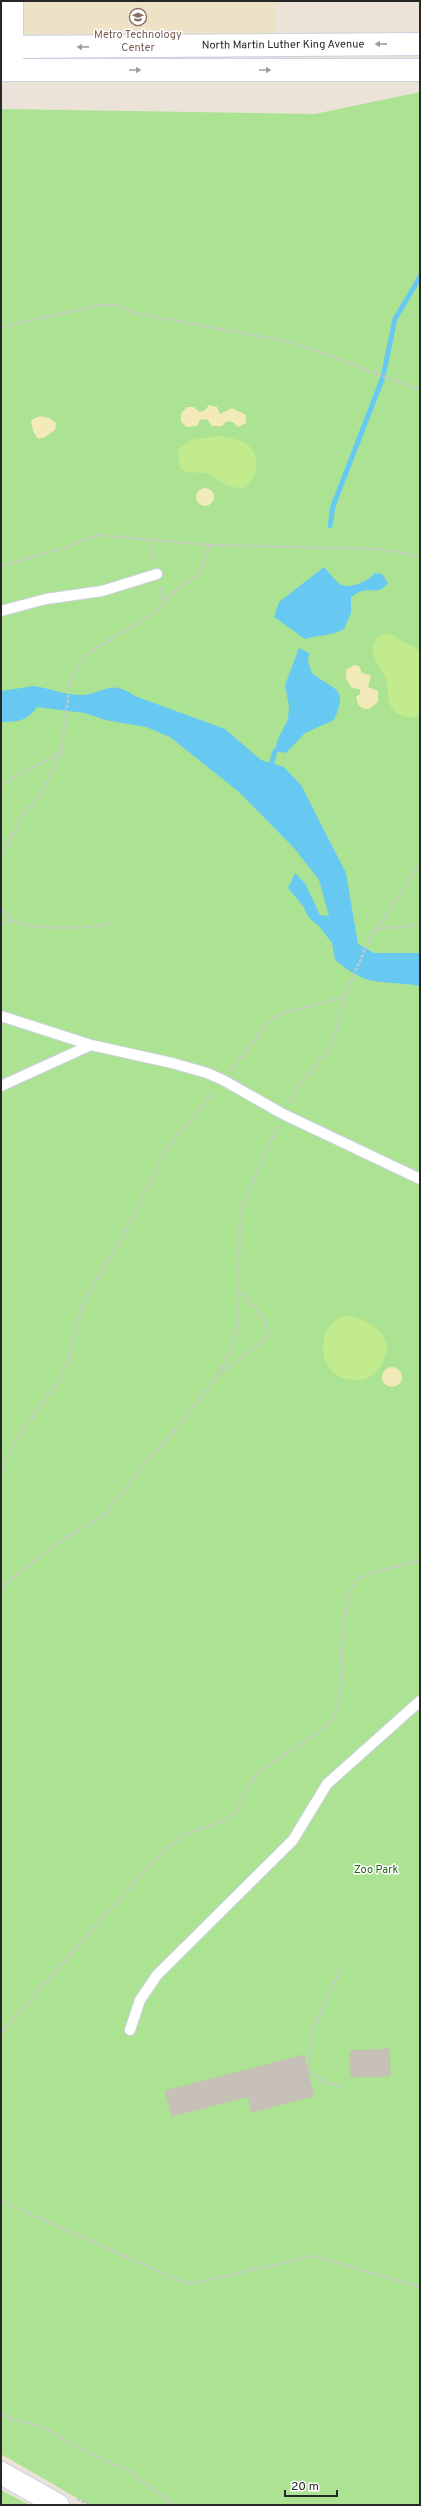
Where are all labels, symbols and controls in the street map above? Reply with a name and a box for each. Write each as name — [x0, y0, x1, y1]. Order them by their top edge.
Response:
school or university icon: Metro Technology Center — [128, 7, 148, 27]
place label: Metro Technology Center — [94, 28, 182, 55]
street label: North Martin Luther King Avenue — [202, 37, 364, 53]
one-way arrow — [374, 41, 387, 47]
one-way arrow — [76, 44, 89, 50]
one-way arrow — [129, 67, 142, 73]
one-way arrow — [259, 67, 272, 73]
park label: Zoo Park — [354, 1863, 398, 1877]
scale bar — [285, 2472, 337, 2498]
text: 20 m — [291, 2479, 319, 2495]

